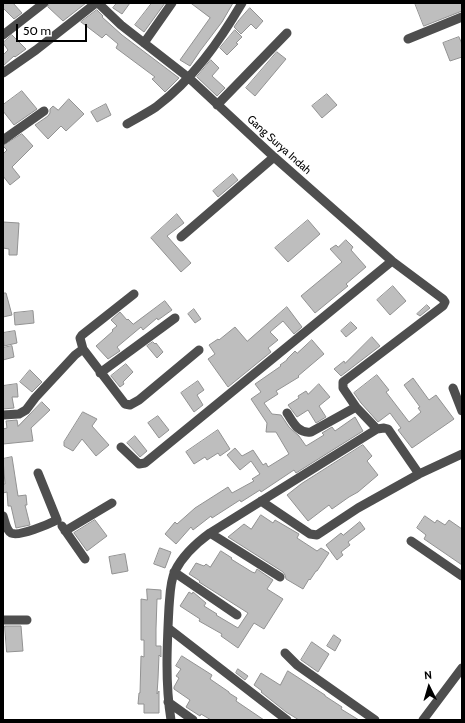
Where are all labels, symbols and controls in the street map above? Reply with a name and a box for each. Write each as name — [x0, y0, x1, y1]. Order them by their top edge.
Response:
scale bar — [18, 16, 89, 42]
text: 50 m — [23, 23, 51, 38]
street label: Gang Surya Indah — [244, 113, 314, 177]
north arrow — [409, 667, 449, 707]
text: N — [423, 668, 432, 682]

